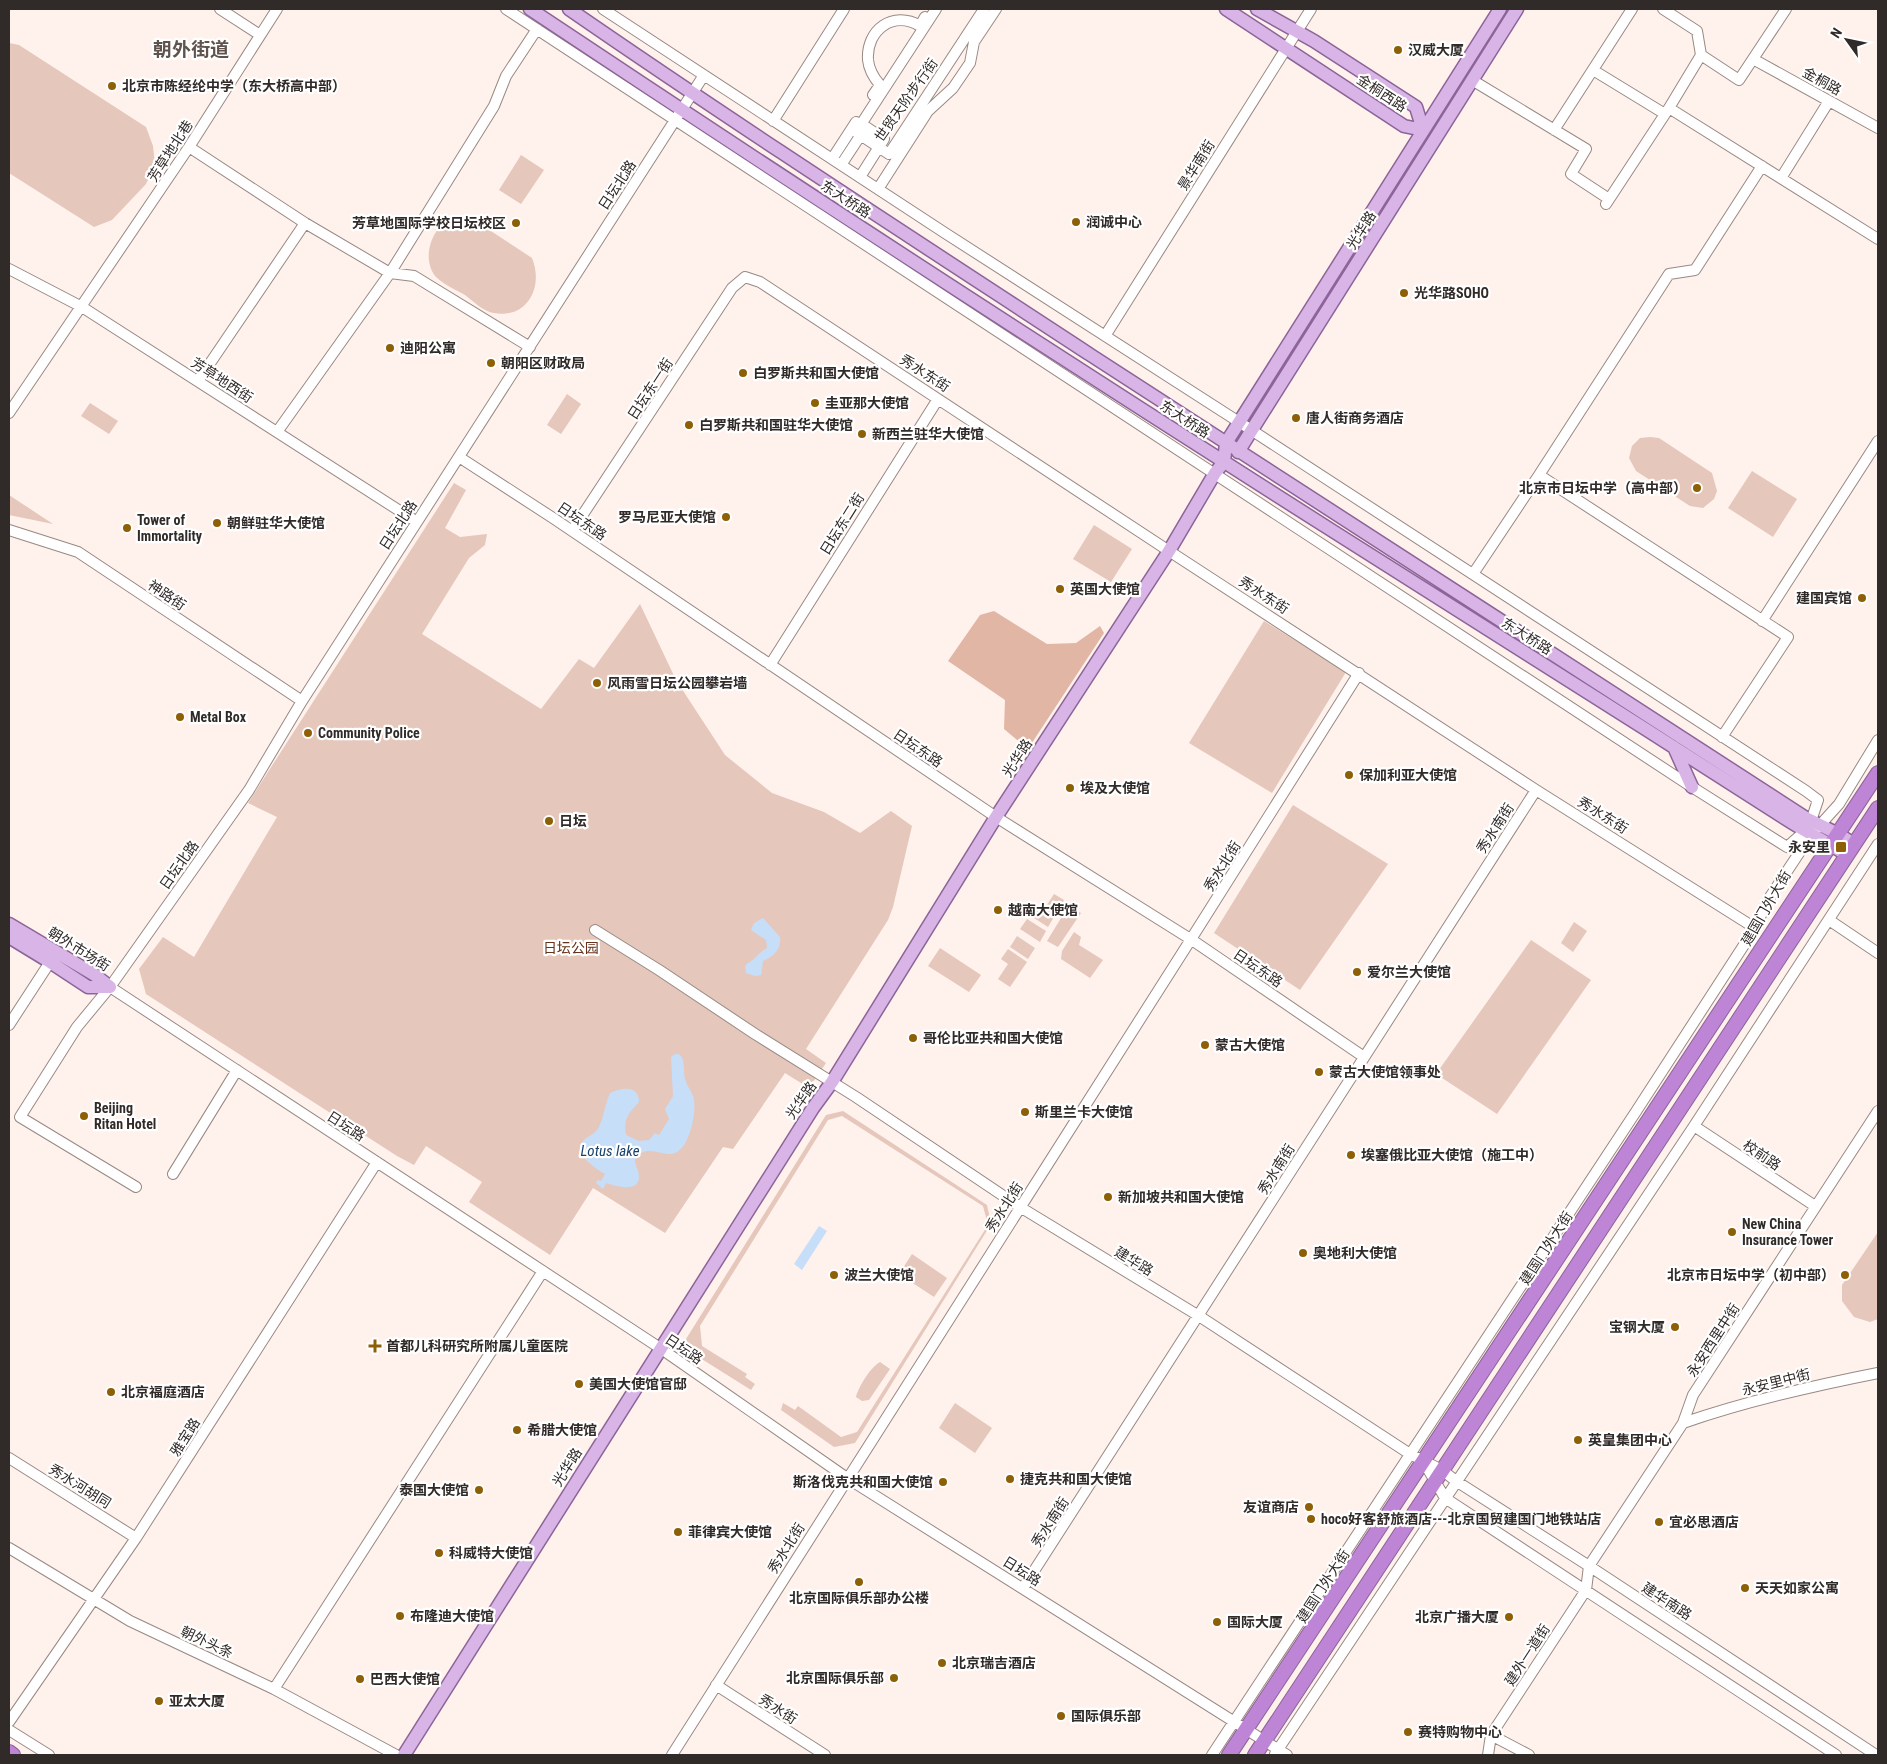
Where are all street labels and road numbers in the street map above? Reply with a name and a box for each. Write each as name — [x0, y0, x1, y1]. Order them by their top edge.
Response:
street label: 世贸天阶步行街 — [871, 55, 941, 145]
street label: 金桐路 — [1800, 64, 1844, 98]
street label: 金桐西路 — [1354, 71, 1410, 115]
street label: 芳草地北巷 — [144, 117, 196, 185]
street label: 景华南街 — [1174, 137, 1218, 193]
street label: 日坛北路 — [595, 157, 639, 213]
street label: 东大桥路 — [818, 177, 874, 221]
street label: 光华路 — [1343, 208, 1379, 252]
street label: 秀水东街 — [897, 351, 953, 395]
street label: 芳草地西街 — [188, 354, 256, 406]
street label: 日坛东一街 — [624, 355, 676, 423]
street label: 东大桥路 — [1157, 397, 1213, 441]
street label: 日坛东二街 — [817, 490, 867, 558]
street label: 日坛北路 — [376, 497, 420, 553]
street label: 日坛东路 — [554, 499, 610, 543]
street label: 秀水东街 — [1236, 573, 1292, 617]
street label: 神路街 — [145, 577, 189, 613]
street label: 东大桥路 — [1499, 614, 1555, 658]
street label: 日坛东路 — [890, 726, 946, 770]
street label: 光华路 — [999, 736, 1035, 780]
street label: 秀水东街 — [1575, 793, 1631, 837]
street label: 秀水南街 — [1473, 800, 1517, 856]
street label: 日坛北路 — [156, 837, 202, 893]
street label: 秀水北街 — [1200, 838, 1244, 894]
street label: 建国门外大街 — [1738, 868, 1794, 948]
street label: 朝外市场街 — [45, 924, 113, 974]
street label: 日坛东路 — [1230, 946, 1286, 990]
street label: 光华路 — [782, 1078, 820, 1122]
street label: 日坛路 — [324, 1108, 368, 1144]
street label: 校前路 — [1740, 1137, 1784, 1173]
street label: 秀水南街 — [1254, 1141, 1298, 1197]
street label: 秀水北街 — [982, 1179, 1026, 1235]
street label: 建国门外大街 — [1516, 1208, 1576, 1288]
street label: 建华路 — [1112, 1243, 1156, 1279]
street label: 永安西里中街 — [1683, 1300, 1743, 1380]
street label: 日坛路 — [662, 1331, 706, 1367]
street label: 永安里中街 — [1740, 1366, 1812, 1398]
street label: 雅宝路 — [167, 1415, 203, 1459]
street label: 光华路 — [549, 1445, 585, 1489]
street label: 秀水河胡同 — [46, 1461, 114, 1511]
street label: 秀水南街 — [1028, 1494, 1072, 1550]
street label: 秀水北街 — [764, 1520, 808, 1576]
street label: 建国门外大街 — [1293, 1546, 1353, 1626]
street label: 日坛路 — [1000, 1553, 1044, 1589]
street label: 建华南路 — [1639, 1579, 1695, 1623]
street label: 建外一道街 — [1501, 1621, 1553, 1689]
street label: 朝外头条 — [178, 1623, 236, 1661]
street label: 秀水街 — [756, 1691, 800, 1727]

